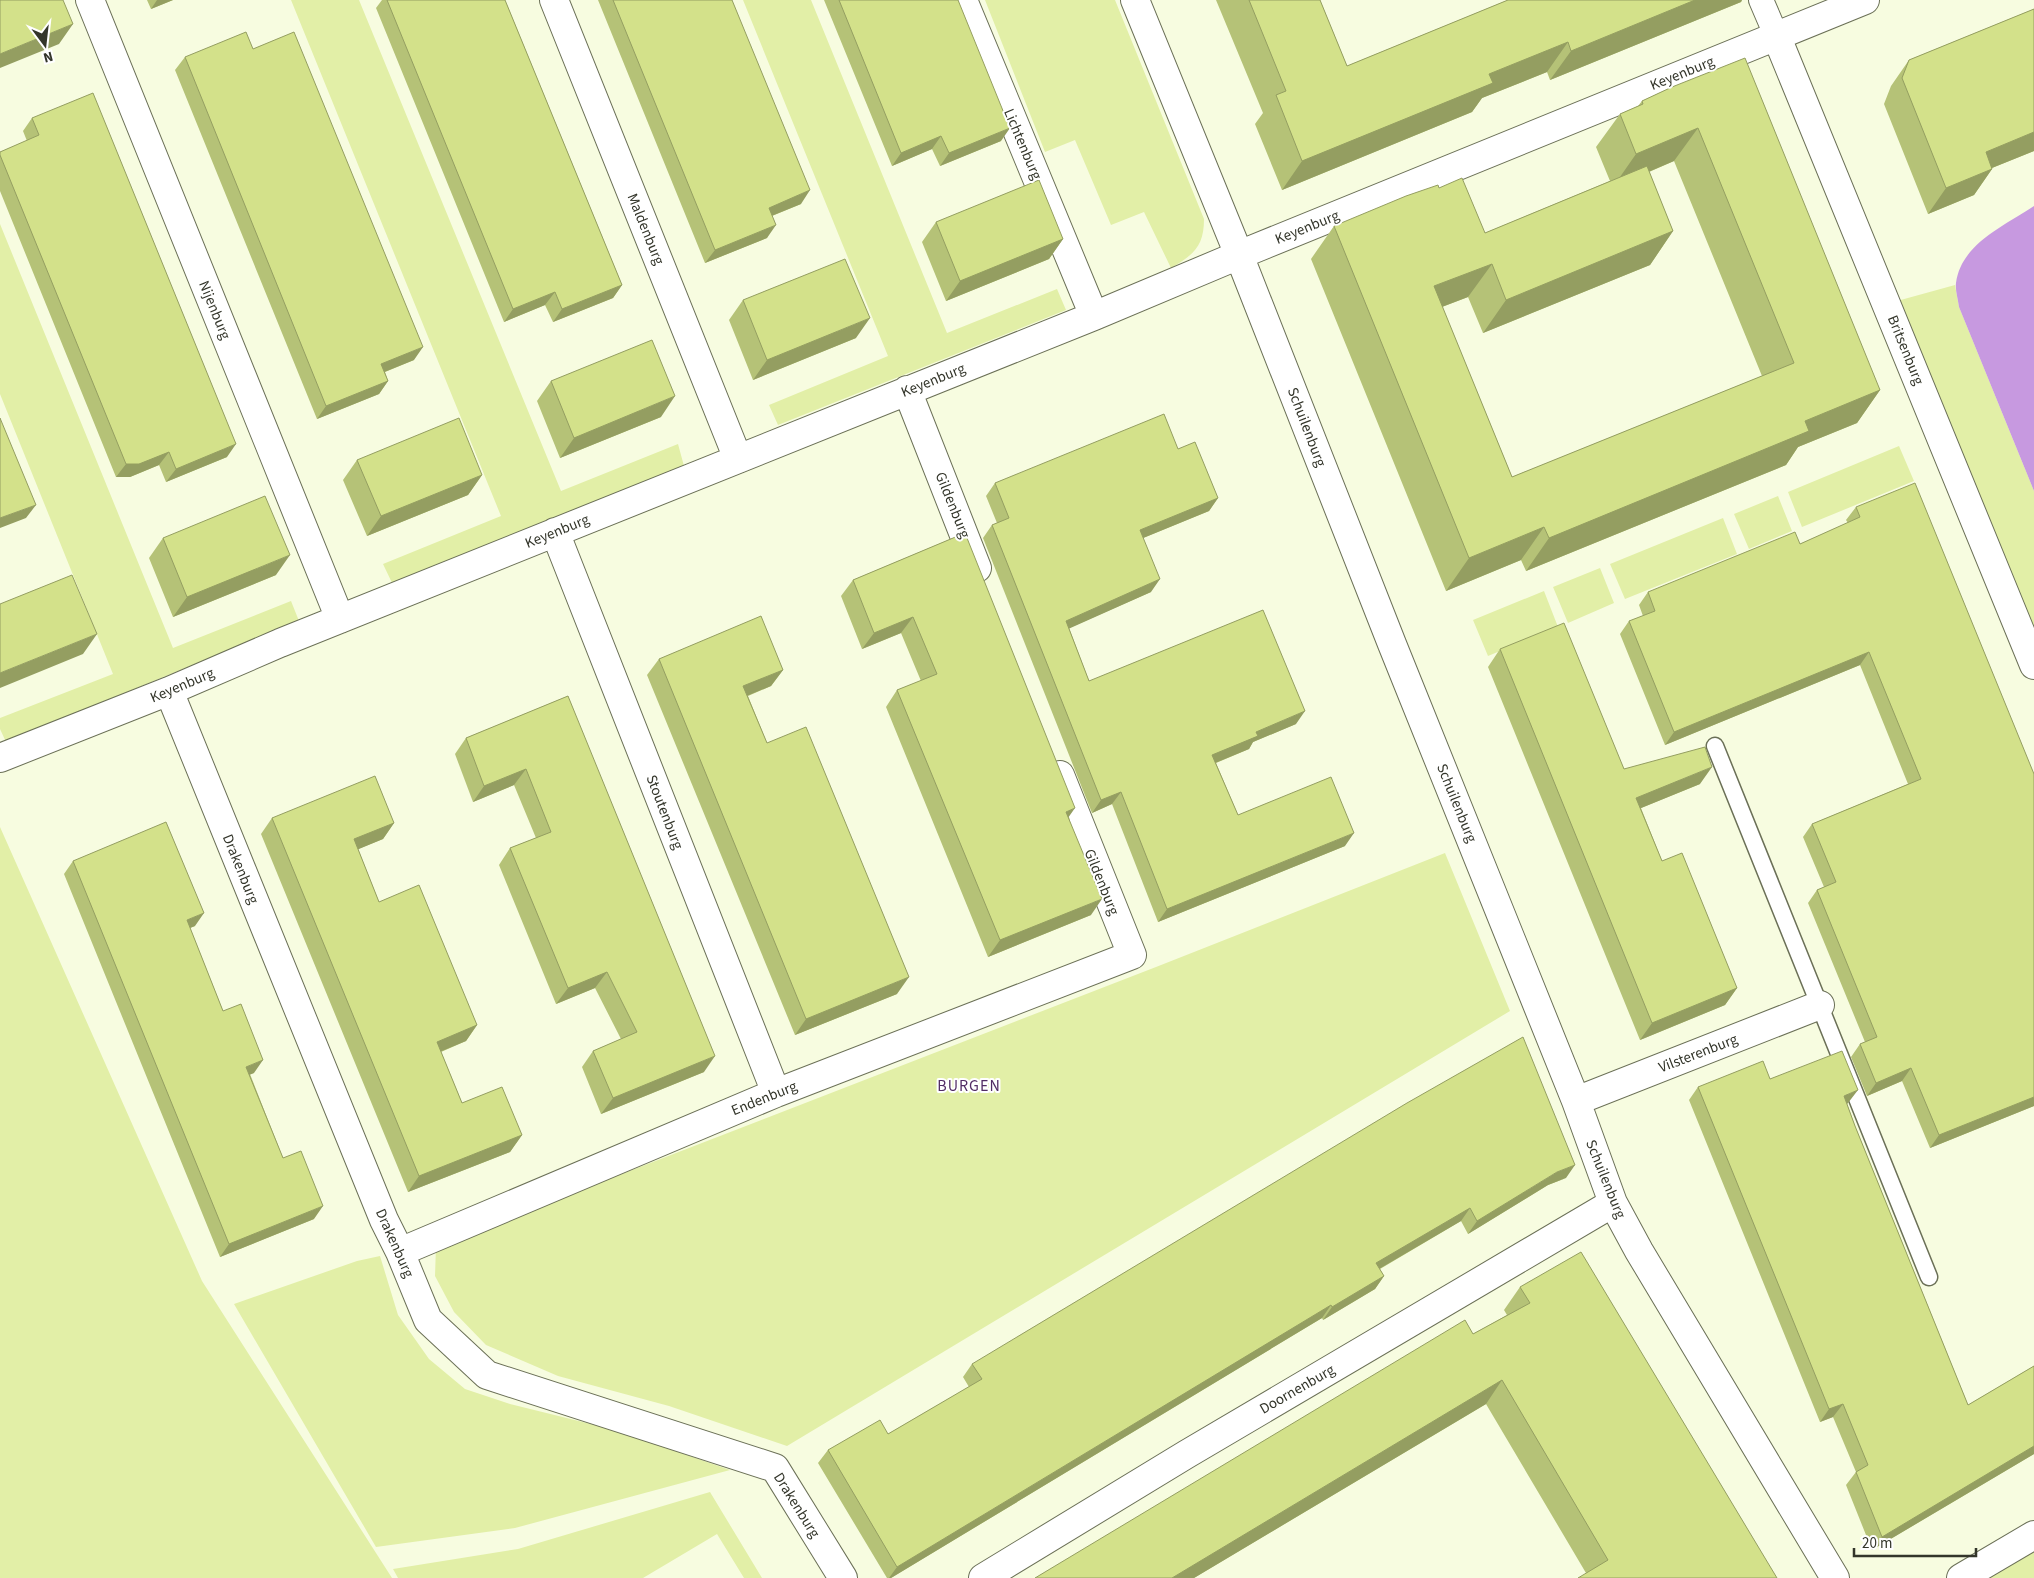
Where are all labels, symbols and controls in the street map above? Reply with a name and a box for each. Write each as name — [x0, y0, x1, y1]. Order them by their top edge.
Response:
north arrow — [20, 20, 70, 70]
text: N — [41, 46, 55, 67]
street label: Keyenburg — [1647, 51, 1718, 96]
street label: Lichtenburg — [998, 105, 1047, 183]
street label: Maldenburg — [622, 190, 670, 268]
street label: Keyenburg — [1272, 205, 1343, 250]
street label: Nijenburg — [193, 278, 236, 343]
street label: Britsenburg — [1882, 312, 1929, 389]
street label: Keyenburg — [898, 358, 969, 403]
street label: Schuilenburg — [1282, 384, 1331, 470]
street label: Gildenburg — [930, 469, 976, 542]
street label: Keyenburg — [522, 509, 593, 554]
street label: Keyenburg — [147, 662, 218, 708]
street label: Schuilenburg — [1431, 761, 1482, 846]
street label: Stoutenburg — [641, 772, 689, 853]
street label: Drakenburg — [217, 831, 264, 908]
street label: Gildenburg — [1079, 846, 1125, 919]
street label: Vilsterenburg — [1656, 1029, 1741, 1078]
district label: BURGEN — [937, 1075, 1001, 1097]
street label: Endenburg — [728, 1076, 801, 1121]
street label: Schuilenburg — [1580, 1137, 1631, 1222]
street label: Drakenburg — [370, 1205, 419, 1281]
street label: Doornenburg — [1256, 1359, 1339, 1419]
street label: Drakenburg — [768, 1469, 825, 1542]
scale bar — [1854, 1526, 1976, 1558]
text: 20 m — [1862, 1533, 1892, 1554]

